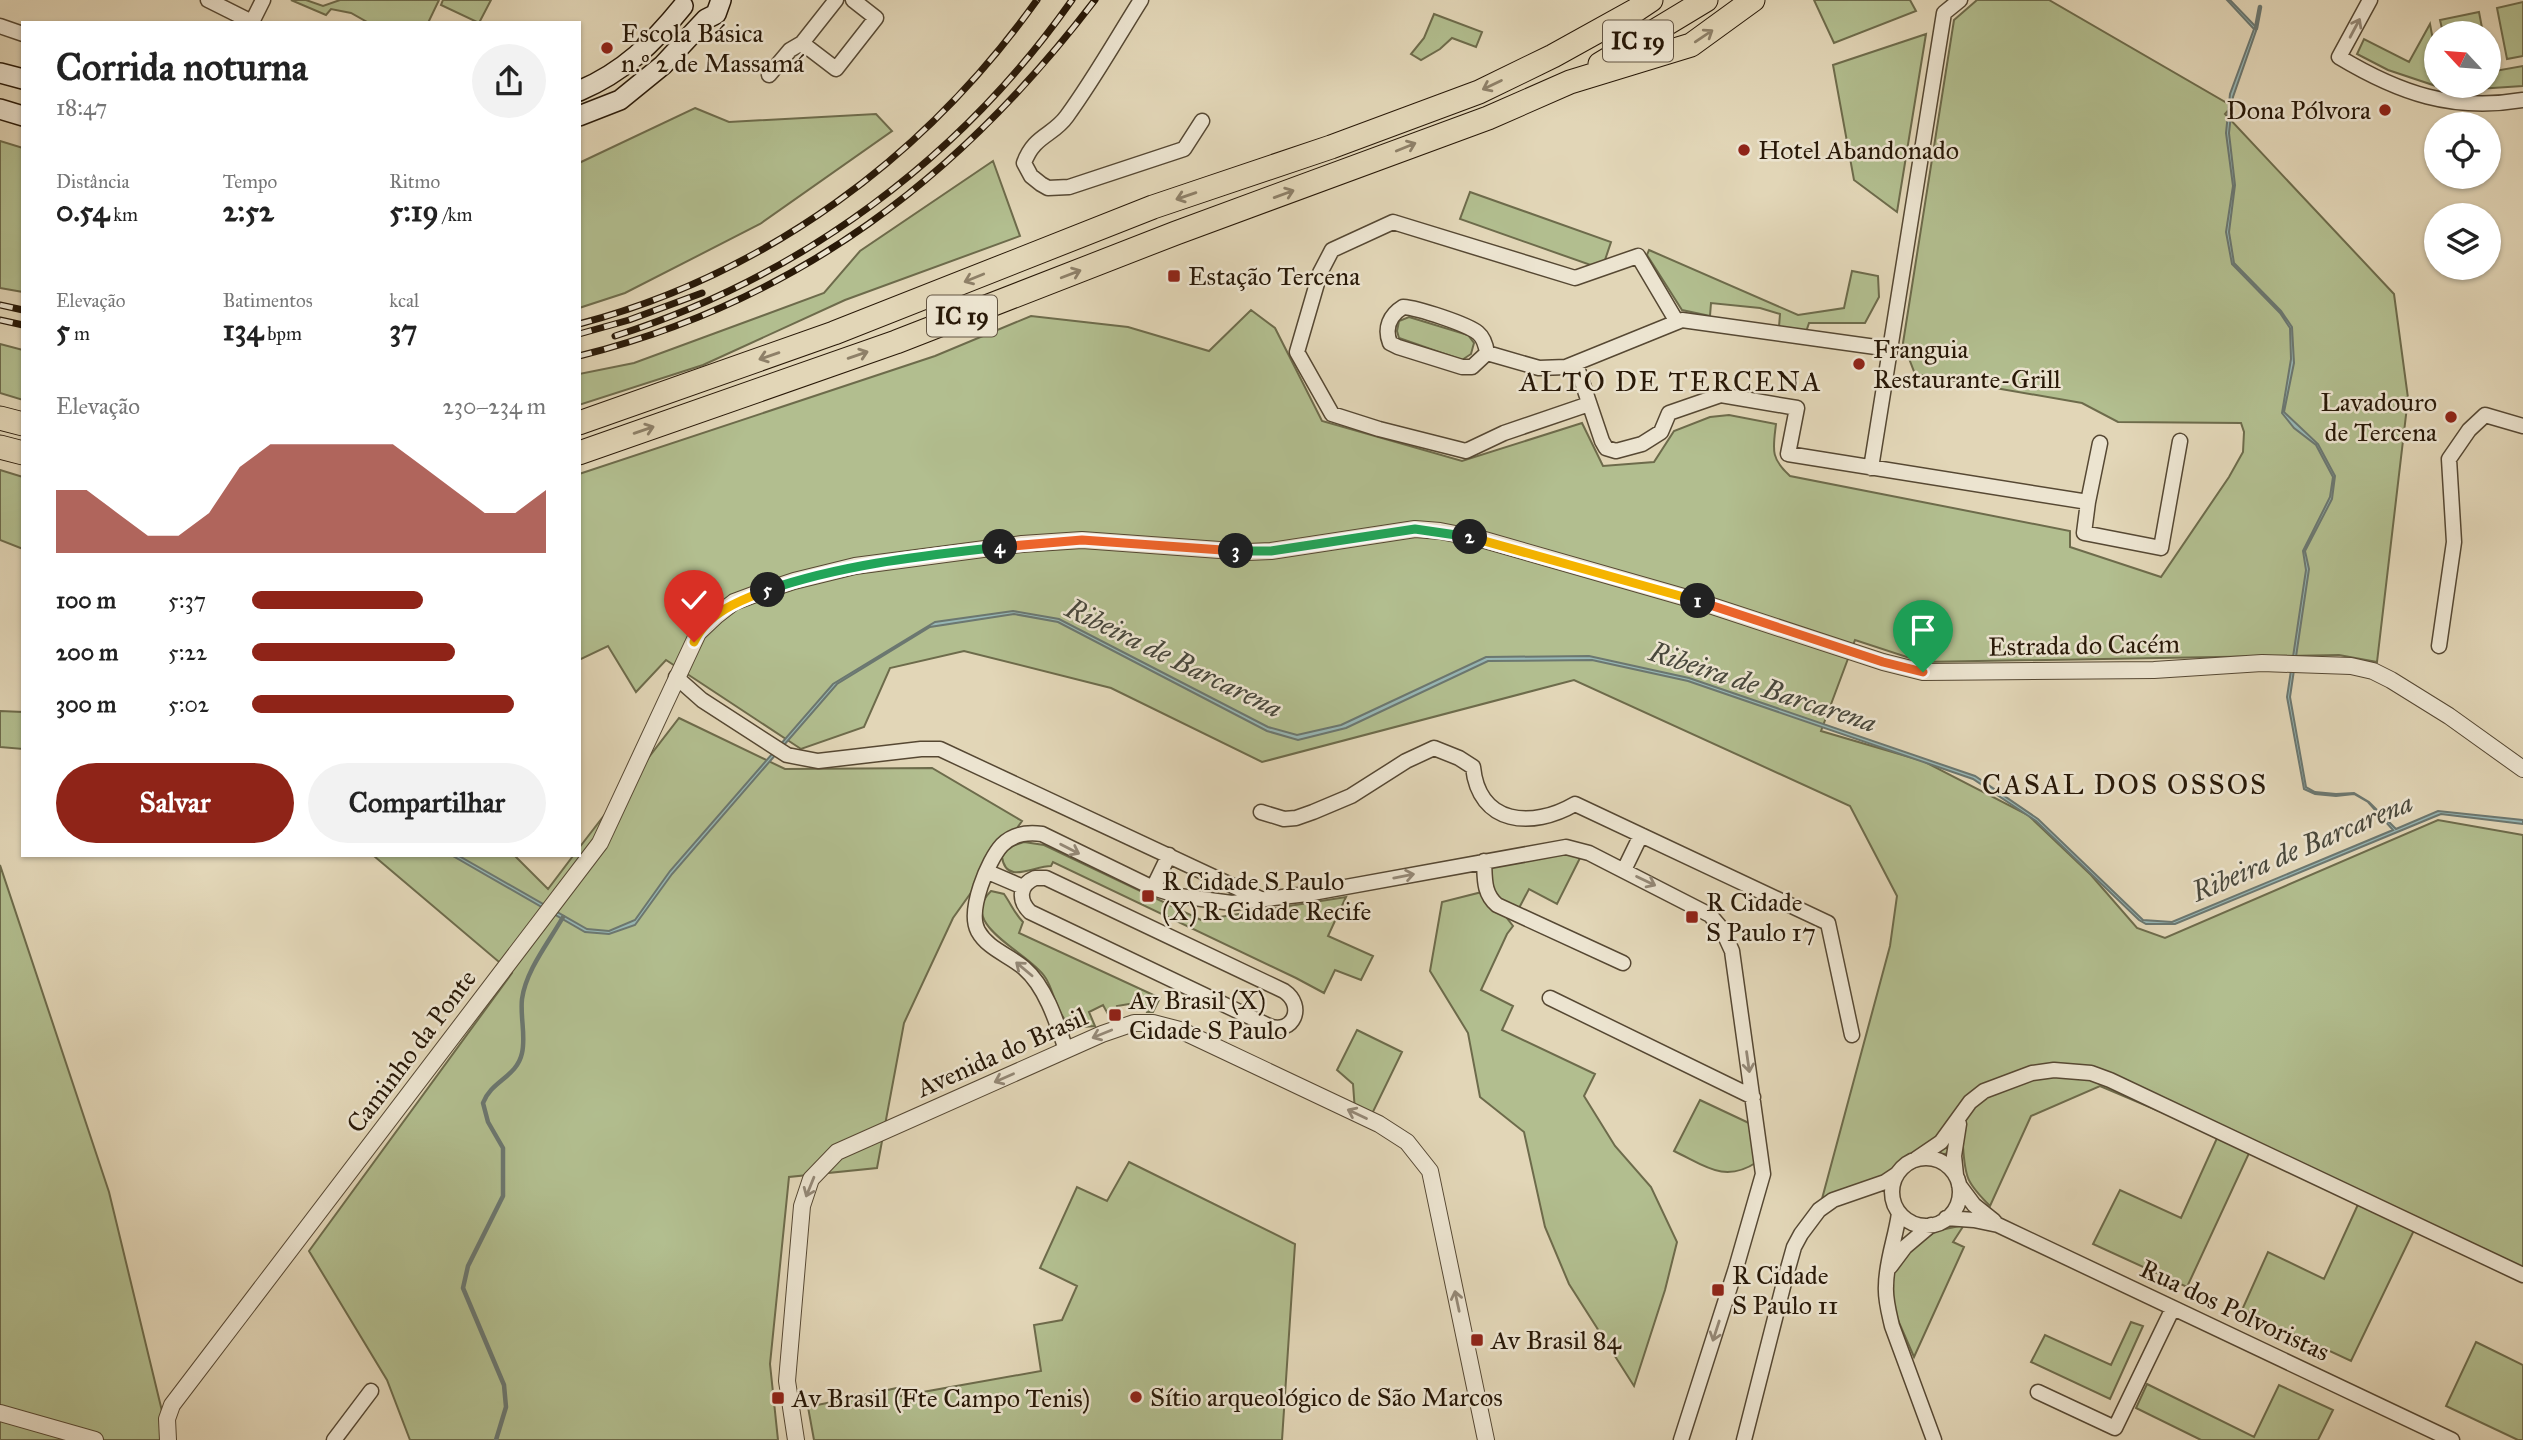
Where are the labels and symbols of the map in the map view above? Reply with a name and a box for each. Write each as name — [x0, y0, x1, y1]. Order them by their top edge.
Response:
place label: Escola Básica n.º 2 de Massamá — [621, 17, 804, 79]
one-way arrow — [2348, 19, 2362, 39]
road number: IC 19 — [1603, 20, 1673, 61]
north arrow — [2424, 21, 2501, 98]
one-way arrow — [1693, 29, 1713, 43]
marker: Escola Básica n.º 2 de Massamá — [599, 40, 615, 56]
one-way arrow — [1482, 79, 1503, 93]
place label: Dona Pólvora — [2226, 94, 2371, 126]
marker: Dona Pólvora — [2377, 102, 2393, 118]
place label: Hotel Abandonado — [1758, 134, 1959, 166]
one-way arrow — [1394, 139, 1416, 152]
marker: Hotel Abandonado — [1736, 142, 1752, 158]
one-way arrow — [1272, 187, 1294, 199]
one-way arrow — [1175, 191, 1197, 203]
place label: Estação Tercena — [1188, 260, 1360, 292]
one-way arrow — [1059, 266, 1081, 279]
marker: Estação Tercena — [1166, 268, 1182, 284]
one-way arrow — [963, 273, 985, 286]
road number: IC 19 — [927, 296, 997, 337]
place label: Franguia Restaurante-Grill — [1873, 333, 2061, 395]
one-way arrow — [847, 348, 869, 360]
one-way arrow — [759, 351, 781, 363]
marker: Franguia Restaurante-Grill — [1851, 356, 1867, 372]
district label: ALTO DE TERCENA — [1518, 364, 1823, 399]
place label: Lavadouro de Tercena — [2321, 386, 2437, 448]
marker: Lavadouro de Tercena — [2443, 409, 2459, 425]
one-way arrow — [632, 423, 654, 436]
pin: 2 — [1452, 520, 1488, 554]
pin: 4 — [982, 530, 1018, 564]
pin: 3 — [1218, 534, 1254, 568]
pin — [664, 570, 724, 642]
pin: 5 — [750, 572, 786, 608]
pin: 1 — [1680, 584, 1716, 618]
water label: Ribeira de Barcarena — [1059, 590, 1288, 726]
pin — [1893, 600, 1953, 672]
street label: Estrada do Cacém — [1988, 627, 2180, 663]
water label: Ribeira de Barcarena — [1644, 633, 1881, 740]
district label: CASAL DOS OSSOS — [1982, 767, 2268, 802]
water label: Ribeira de Barcarena — [2185, 785, 2418, 910]
one-way arrow — [1060, 842, 1080, 856]
place label: R Cidade S Paulo (X) R Cidade Recife — [1162, 865, 1372, 927]
one-way arrow — [1392, 868, 1415, 882]
one-way arrow — [1635, 875, 1656, 889]
place label: R Cidade S Paulo 17 — [1706, 886, 1816, 948]
marker: R Cidade S Paulo (X) R Cidade Recife — [1140, 888, 1156, 904]
marker: R Cidade S Paulo 17 — [1684, 909, 1700, 925]
one-way arrow — [1015, 961, 1033, 977]
street label: Caminho da Ponte — [339, 963, 483, 1139]
place label: Av Brasil (X) Cidade S Paulo — [1128, 984, 1287, 1046]
street label: Avenida do Brasil — [911, 1000, 1092, 1104]
marker: Av Brasil (X) Cidade S Paulo — [1107, 1007, 1123, 1023]
one-way arrow — [1092, 1028, 1114, 1041]
one-way arrow — [1742, 1050, 1755, 1073]
one-way arrow — [994, 1071, 1015, 1085]
one-way arrow — [1347, 1107, 1368, 1120]
one-way arrow — [802, 1175, 815, 1197]
street label: Rua dos Polvoristas — [2135, 1252, 2335, 1368]
place label: R Cidade S Paulo 11 — [1732, 1259, 1838, 1321]
marker: R Cidade S Paulo 11 — [1710, 1282, 1726, 1298]
one-way arrow — [1450, 1290, 1463, 1313]
one-way arrow — [1709, 1320, 1722, 1342]
place label: Av Brasil 84 — [1490, 1324, 1622, 1356]
marker: Av Brasil 84 — [1469, 1332, 1485, 1348]
place label: Sítio arqueológico de São Marcos — [1150, 1381, 1503, 1413]
place label: Av Brasil (Fte Campo Tenis) — [791, 1382, 1090, 1414]
marker: Sítio arqueológico de São Marcos — [1128, 1389, 1144, 1405]
marker: Av Brasil (Fte Campo Tenis) — [770, 1390, 786, 1406]

